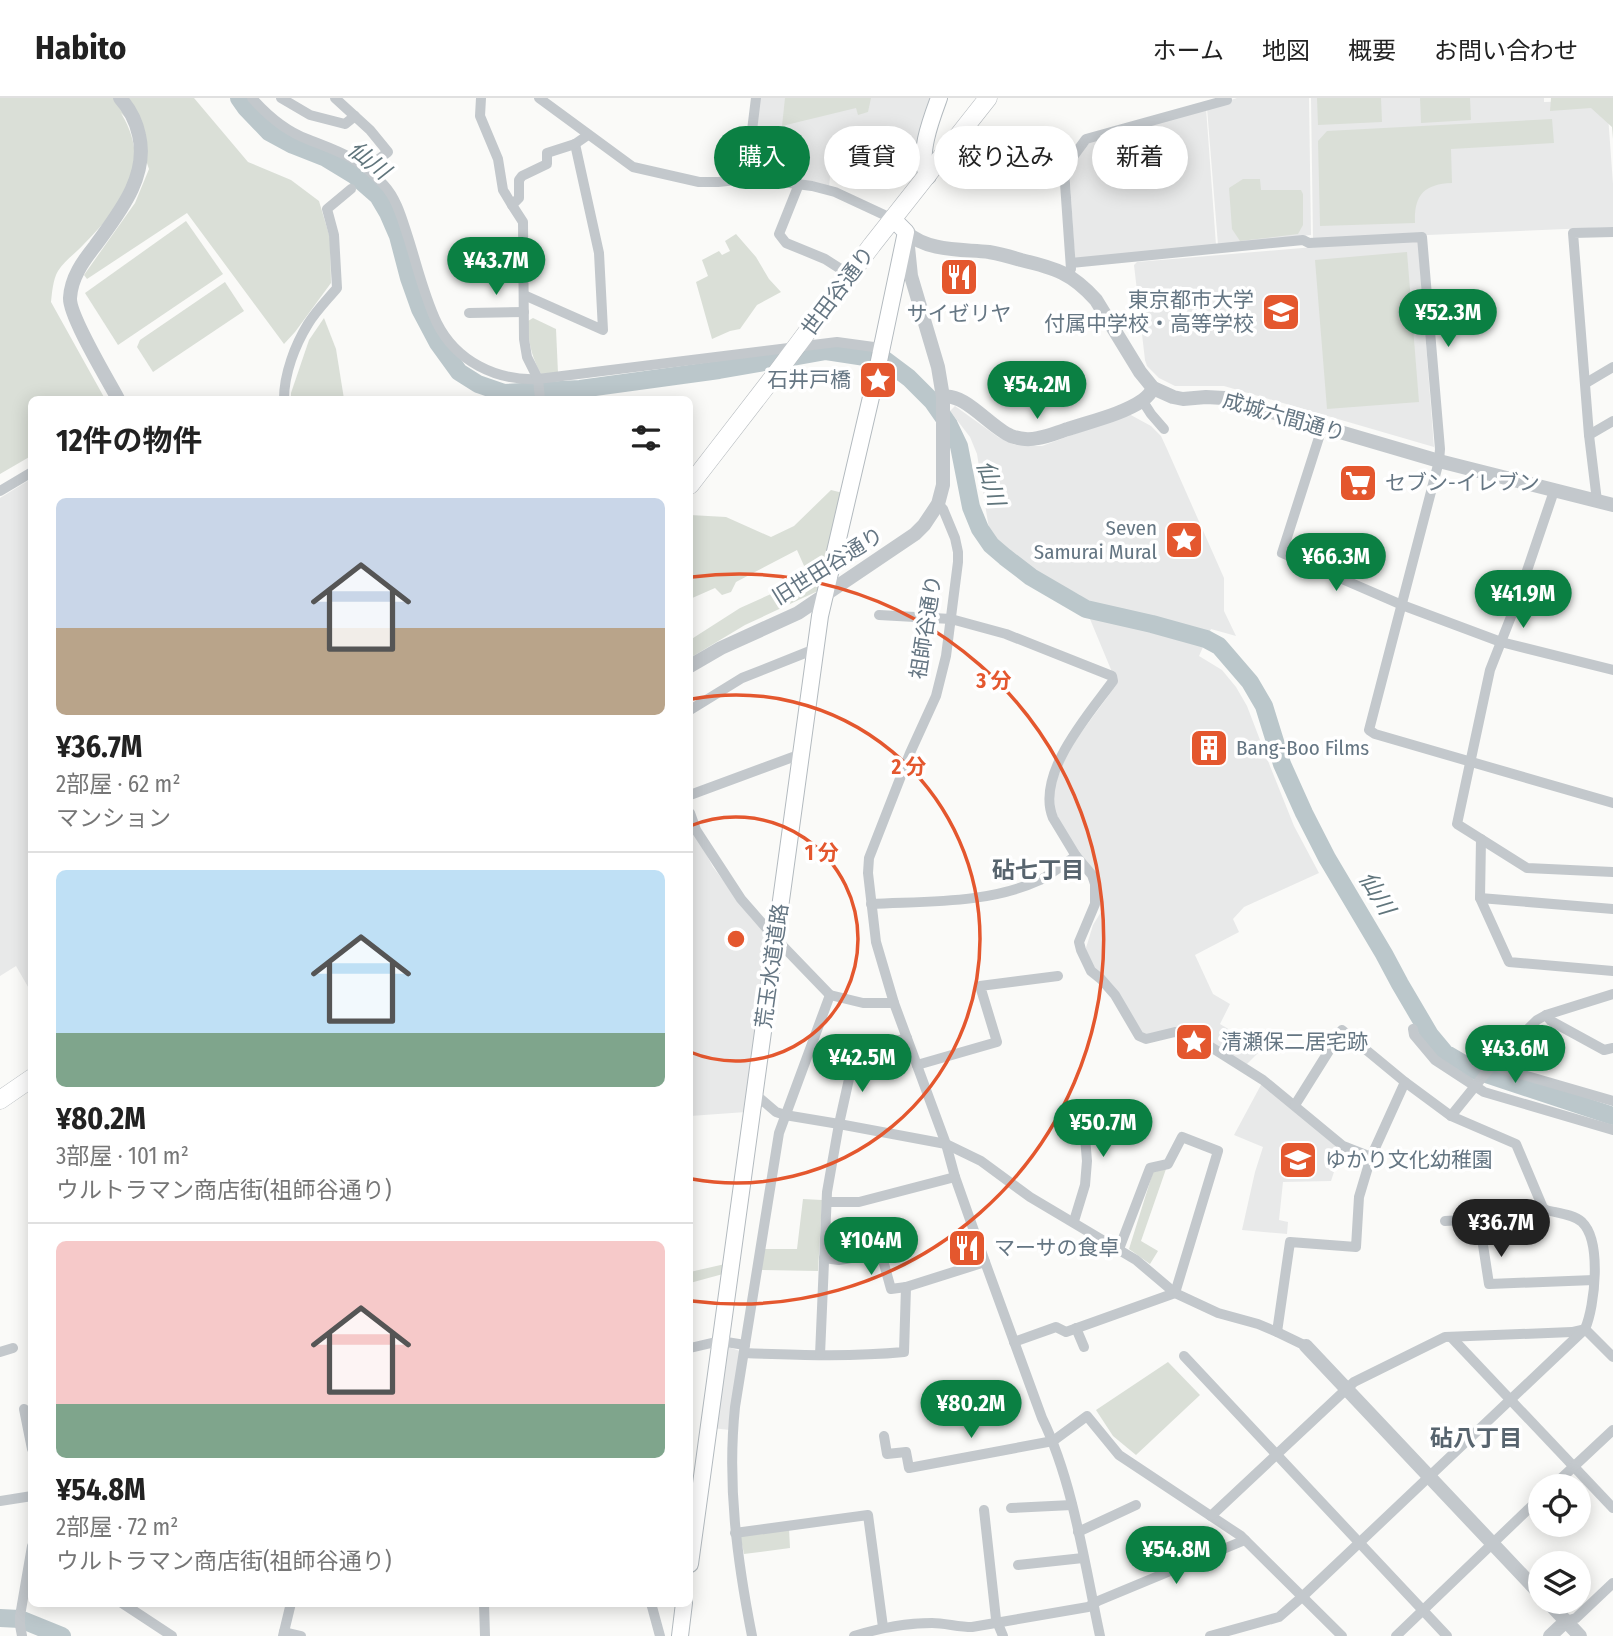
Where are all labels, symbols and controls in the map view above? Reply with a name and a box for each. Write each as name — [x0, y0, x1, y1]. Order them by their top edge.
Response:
text: Habito — [35, 28, 126, 68]
text: ホーム — [1153, 37, 1224, 65]
text: 地図 — [1262, 37, 1310, 65]
text: 概要 — [1348, 37, 1396, 65]
text: お問い合わせ — [1434, 37, 1578, 65]
chip: 購入 — [714, 126, 810, 189]
chip: 賃貸 — [824, 126, 920, 189]
chip: 絞り込み — [934, 126, 1078, 189]
chip: 新着 — [1092, 126, 1188, 189]
water label: 仙川 — [342, 135, 398, 187]
pin: ¥43.7M — [439, 238, 553, 297]
street label: 世田谷通り — [796, 241, 880, 341]
text: ¥43.7M — [463, 246, 529, 274]
restaurant icon: サイゼリヤ — [938, 256, 980, 298]
place label: 東京都市大学 付属中学校・高等学校 — [1044, 287, 1254, 337]
pin: ¥52.3M — [1391, 289, 1505, 349]
school or university icon: 東京都市大学 付属中学校・高等学校 — [1260, 291, 1302, 333]
text: ¥52.3M — [1415, 298, 1481, 326]
place label: サイゼリヤ — [907, 301, 1012, 327]
place icon: 石井戸橋 — [857, 359, 899, 401]
pin: ¥54.2M — [980, 362, 1094, 421]
place label: 石井戸橋 — [767, 367, 851, 393]
text: ¥54.2M — [1003, 370, 1071, 398]
street label: 成城六間通り — [1220, 387, 1348, 447]
icon: filters — [627, 419, 665, 457]
text: 12件の物件 — [56, 423, 203, 459]
water label: 仙川 — [971, 457, 1012, 512]
supermarket icon: セブン-イレブン — [1337, 462, 1379, 504]
place label: セブン-イレブン — [1385, 470, 1540, 496]
place label: Seven Samurai Mural — [1034, 515, 1157, 565]
place icon: Seven Samurai Mural — [1163, 519, 1205, 561]
street label: 旧世田谷通り — [768, 522, 888, 610]
pin: ¥66.3M — [1279, 533, 1393, 593]
text: ¥66.3M — [1302, 542, 1370, 570]
icon: home — [298, 544, 424, 670]
pin: ¥41.9M — [1466, 570, 1580, 630]
street label: 祖師谷通り — [905, 573, 947, 681]
text: ¥41.9M — [1491, 579, 1555, 607]
text: 3 分 — [975, 668, 1012, 694]
building icon: Bang-Boo Films — [1188, 727, 1230, 769]
text: ¥36.7M — [56, 729, 142, 765]
place label: Bang-Boo Films — [1236, 735, 1369, 761]
text: 2 分 — [890, 754, 927, 780]
text: 2部屋 · 62 m² — [56, 770, 180, 798]
text: マンション — [56, 804, 171, 832]
text: 1 分 — [805, 840, 839, 866]
district label: 砧七丁目 — [992, 856, 1084, 884]
water label: 仙川 — [1353, 866, 1402, 922]
street label: 荒玉水道道路 — [750, 902, 794, 1030]
icon: home — [298, 916, 424, 1042]
centre of rings — [724, 927, 748, 951]
place icon: 清瀬保二居宅跡 — [1173, 1021, 1215, 1063]
pin: ¥43.6M — [1458, 1026, 1572, 1085]
place label: 清瀬保二居宅跡 — [1221, 1029, 1368, 1055]
pin: ¥42.5M — [805, 1034, 919, 1094]
text: ¥43.6M — [1481, 1034, 1549, 1062]
text: ¥42.5M — [829, 1043, 896, 1071]
pin: ¥50.7M — [1046, 1100, 1160, 1159]
text: ¥80.2M — [56, 1101, 146, 1137]
text: ¥50.7M — [1069, 1108, 1137, 1136]
school or university icon: ゆかり文化幼稚園 — [1277, 1139, 1319, 1181]
text: 3部屋 · 101 m² — [56, 1142, 189, 1170]
place label: ゆかり文化幼稚園 — [1325, 1147, 1493, 1173]
text: ウルトラマン商店街(祖師谷通り) — [56, 1176, 392, 1204]
pin: ¥36.7M — [1444, 1200, 1558, 1259]
text: ¥36.7M — [1468, 1208, 1534, 1236]
pin: ¥104M — [822, 1218, 920, 1277]
text: ¥104M — [840, 1226, 902, 1254]
restaurant icon: マーサの食卓 — [946, 1227, 988, 1269]
place label: マーサの食卓 — [994, 1235, 1120, 1261]
icon: home — [298, 1287, 424, 1413]
pin: ¥80.2M — [914, 1380, 1028, 1440]
text: ¥80.2M — [937, 1389, 1005, 1417]
district label: 砧八丁目 — [1430, 1424, 1522, 1452]
text: ¥54.8M — [56, 1472, 146, 1508]
map controls — [1528, 1474, 1591, 1614]
button: locate — [1528, 1474, 1591, 1537]
text: 2部屋 · 72 m² — [56, 1513, 178, 1541]
pin: ¥54.8M — [1119, 1526, 1233, 1586]
text: ¥54.8M — [1142, 1535, 1210, 1563]
text: ウルトラマン商店街(祖師谷通り) — [56, 1547, 392, 1575]
button: layers — [1528, 1551, 1591, 1614]

